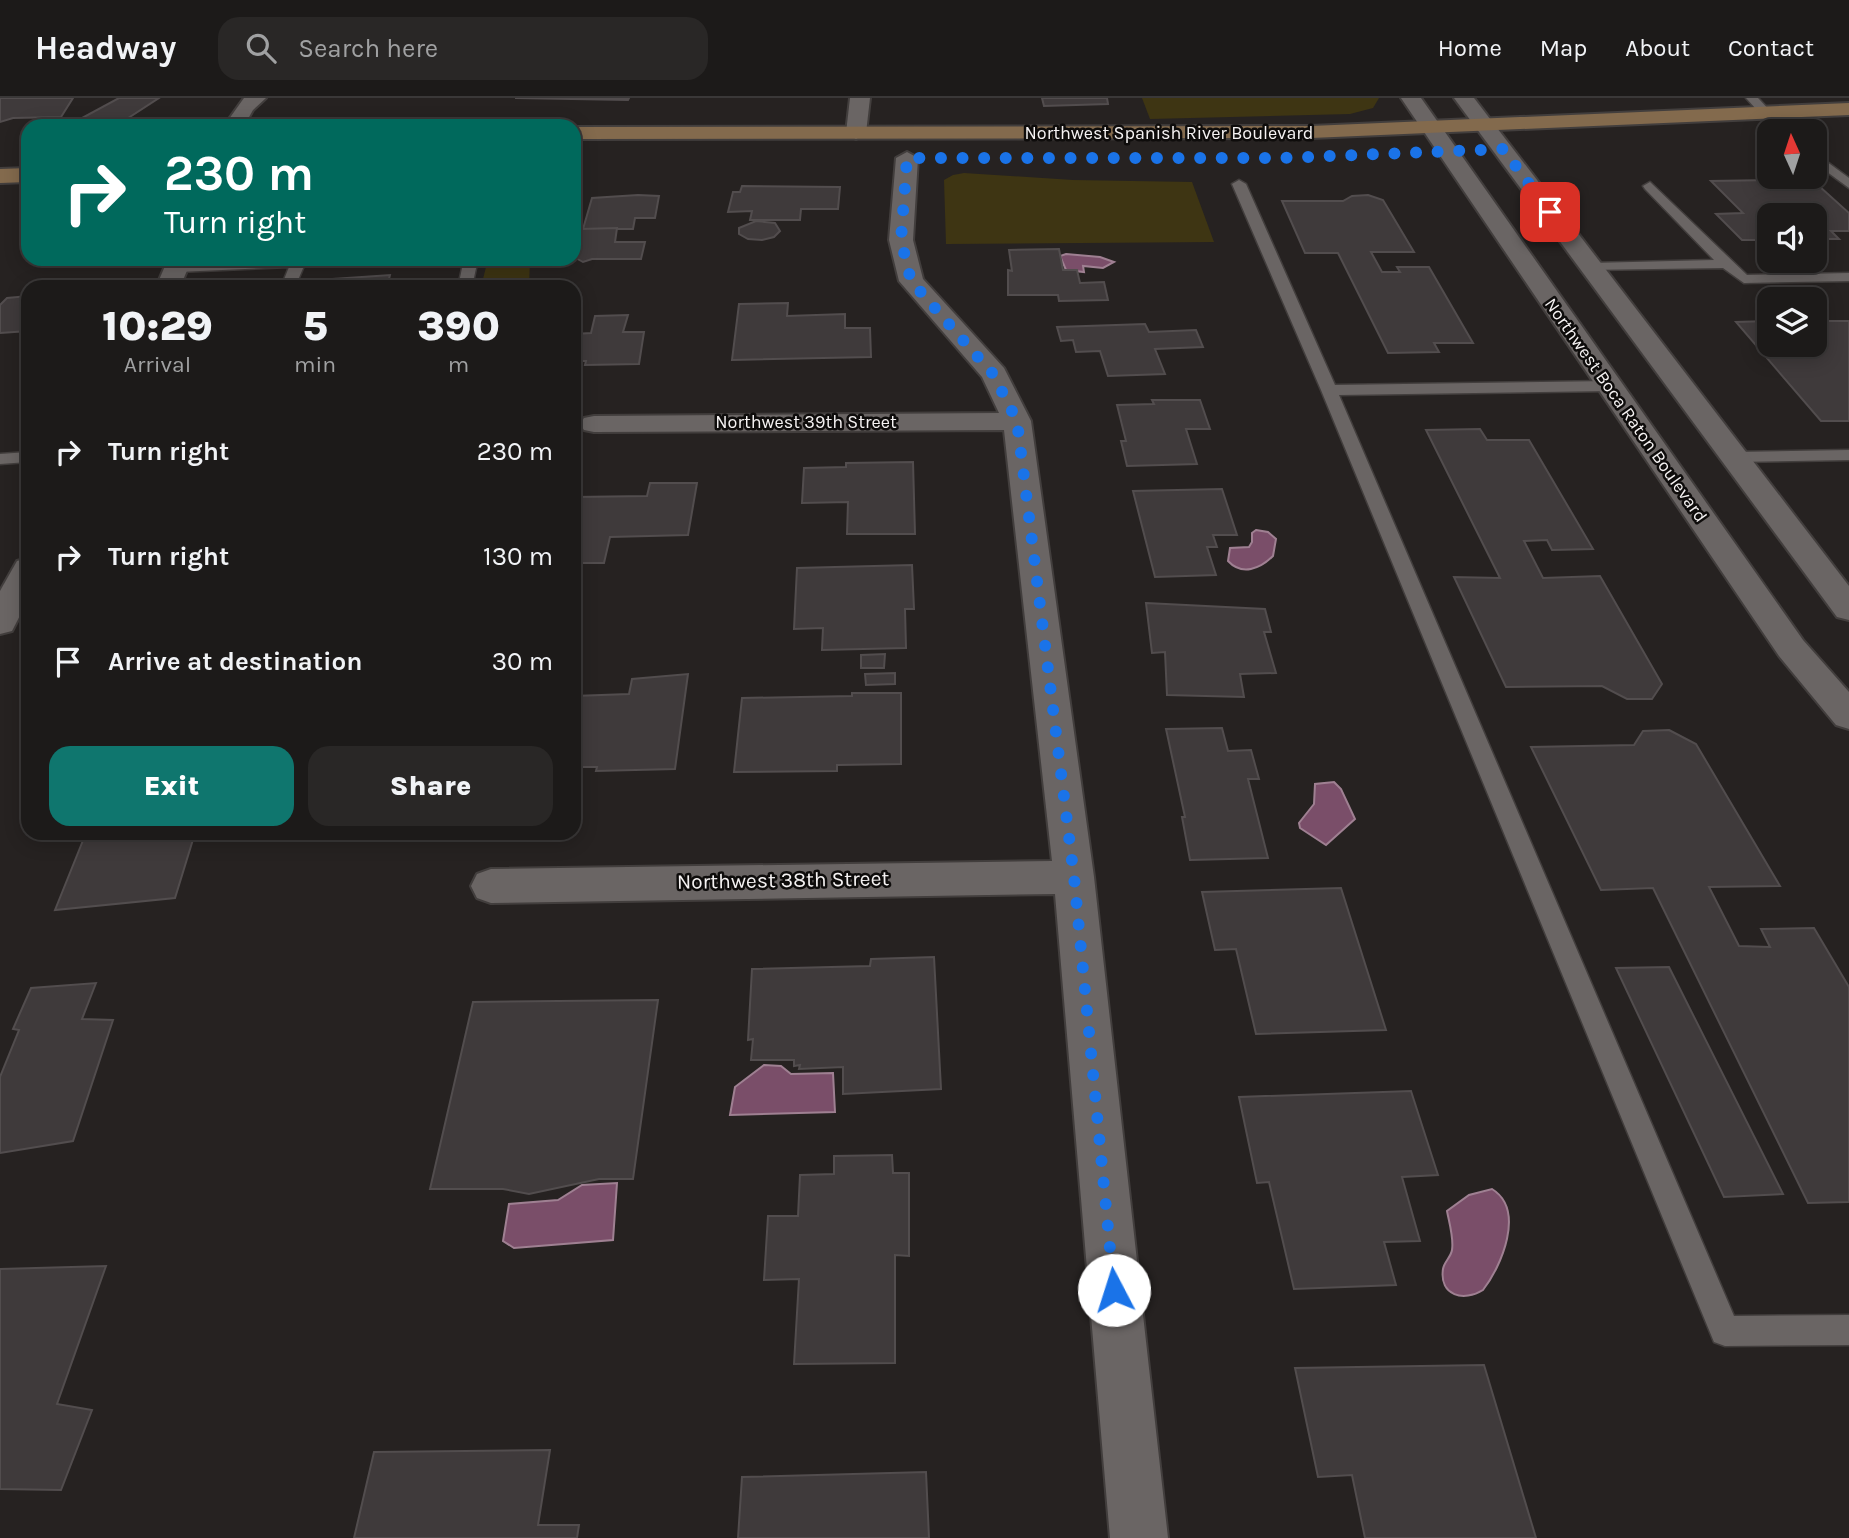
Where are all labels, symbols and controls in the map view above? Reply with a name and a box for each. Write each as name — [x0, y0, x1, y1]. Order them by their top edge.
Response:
search box — [218, 17, 708, 80]
text: Headway — [35, 29, 176, 67]
icon: search — [242, 29, 280, 67]
text: Search here — [298, 33, 438, 64]
text: Home — [1438, 34, 1502, 62]
text: Map — [1540, 34, 1587, 62]
text: About — [1625, 34, 1690, 62]
text: Contact — [1728, 34, 1814, 62]
north arrow — [1757, 119, 1827, 189]
map controls — [1757, 119, 1827, 357]
street label: Northwest Spanish River Boulevard — [1024, 122, 1314, 144]
text: 230 m — [164, 145, 314, 202]
icon: right — [49, 147, 140, 238]
pin — [1520, 182, 1580, 242]
icon: arrive — [1531, 193, 1569, 231]
button: sound — [1757, 203, 1827, 273]
text: Turn right — [164, 204, 306, 241]
button: layers — [1757, 287, 1827, 357]
street label: Northwest Boca Raton Boulevard — [1540, 294, 1712, 526]
text: 10:29 — [102, 301, 213, 351]
text: 5 — [302, 301, 328, 351]
text: 390 — [417, 301, 500, 351]
text: Arrival — [124, 351, 191, 378]
text: min — [294, 351, 336, 378]
text: m — [448, 351, 469, 378]
street label: Northwest 39th Street — [715, 411, 897, 433]
icon: right — [49, 433, 87, 471]
text: Turn right — [108, 436, 229, 467]
text: 230 m — [477, 436, 553, 467]
icon: right — [49, 538, 87, 576]
text: Turn right — [108, 541, 229, 572]
text: 130 m — [483, 541, 553, 572]
icon: arrive — [49, 643, 87, 681]
text: Arrive at destination — [108, 646, 362, 677]
text: 30 m — [492, 646, 553, 677]
button: Exit — [49, 746, 294, 826]
button: Share — [308, 746, 553, 826]
street label: Northwest 38th Street — [677, 866, 890, 894]
position arrow — [1077, 1253, 1151, 1327]

